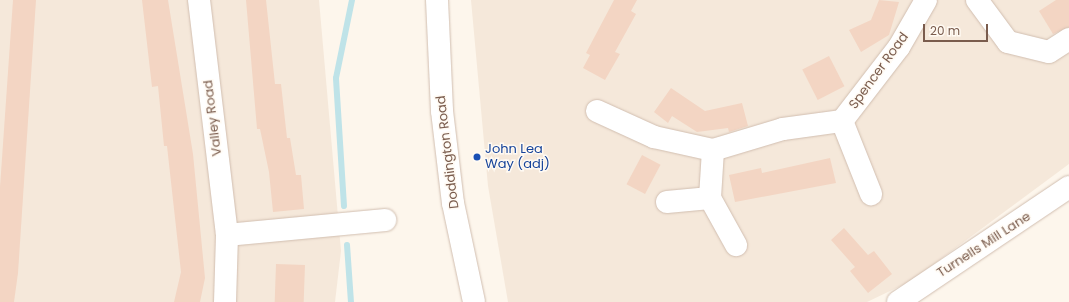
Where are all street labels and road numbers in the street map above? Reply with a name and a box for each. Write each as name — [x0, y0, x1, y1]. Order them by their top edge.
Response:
street label: Spencer Road — [846, 30, 912, 112]
street label: Valley Road — [201, 79, 225, 157]
street label: Doddington Road — [433, 94, 463, 210]
street label: Turnells Mill Lane — [934, 209, 1034, 281]

